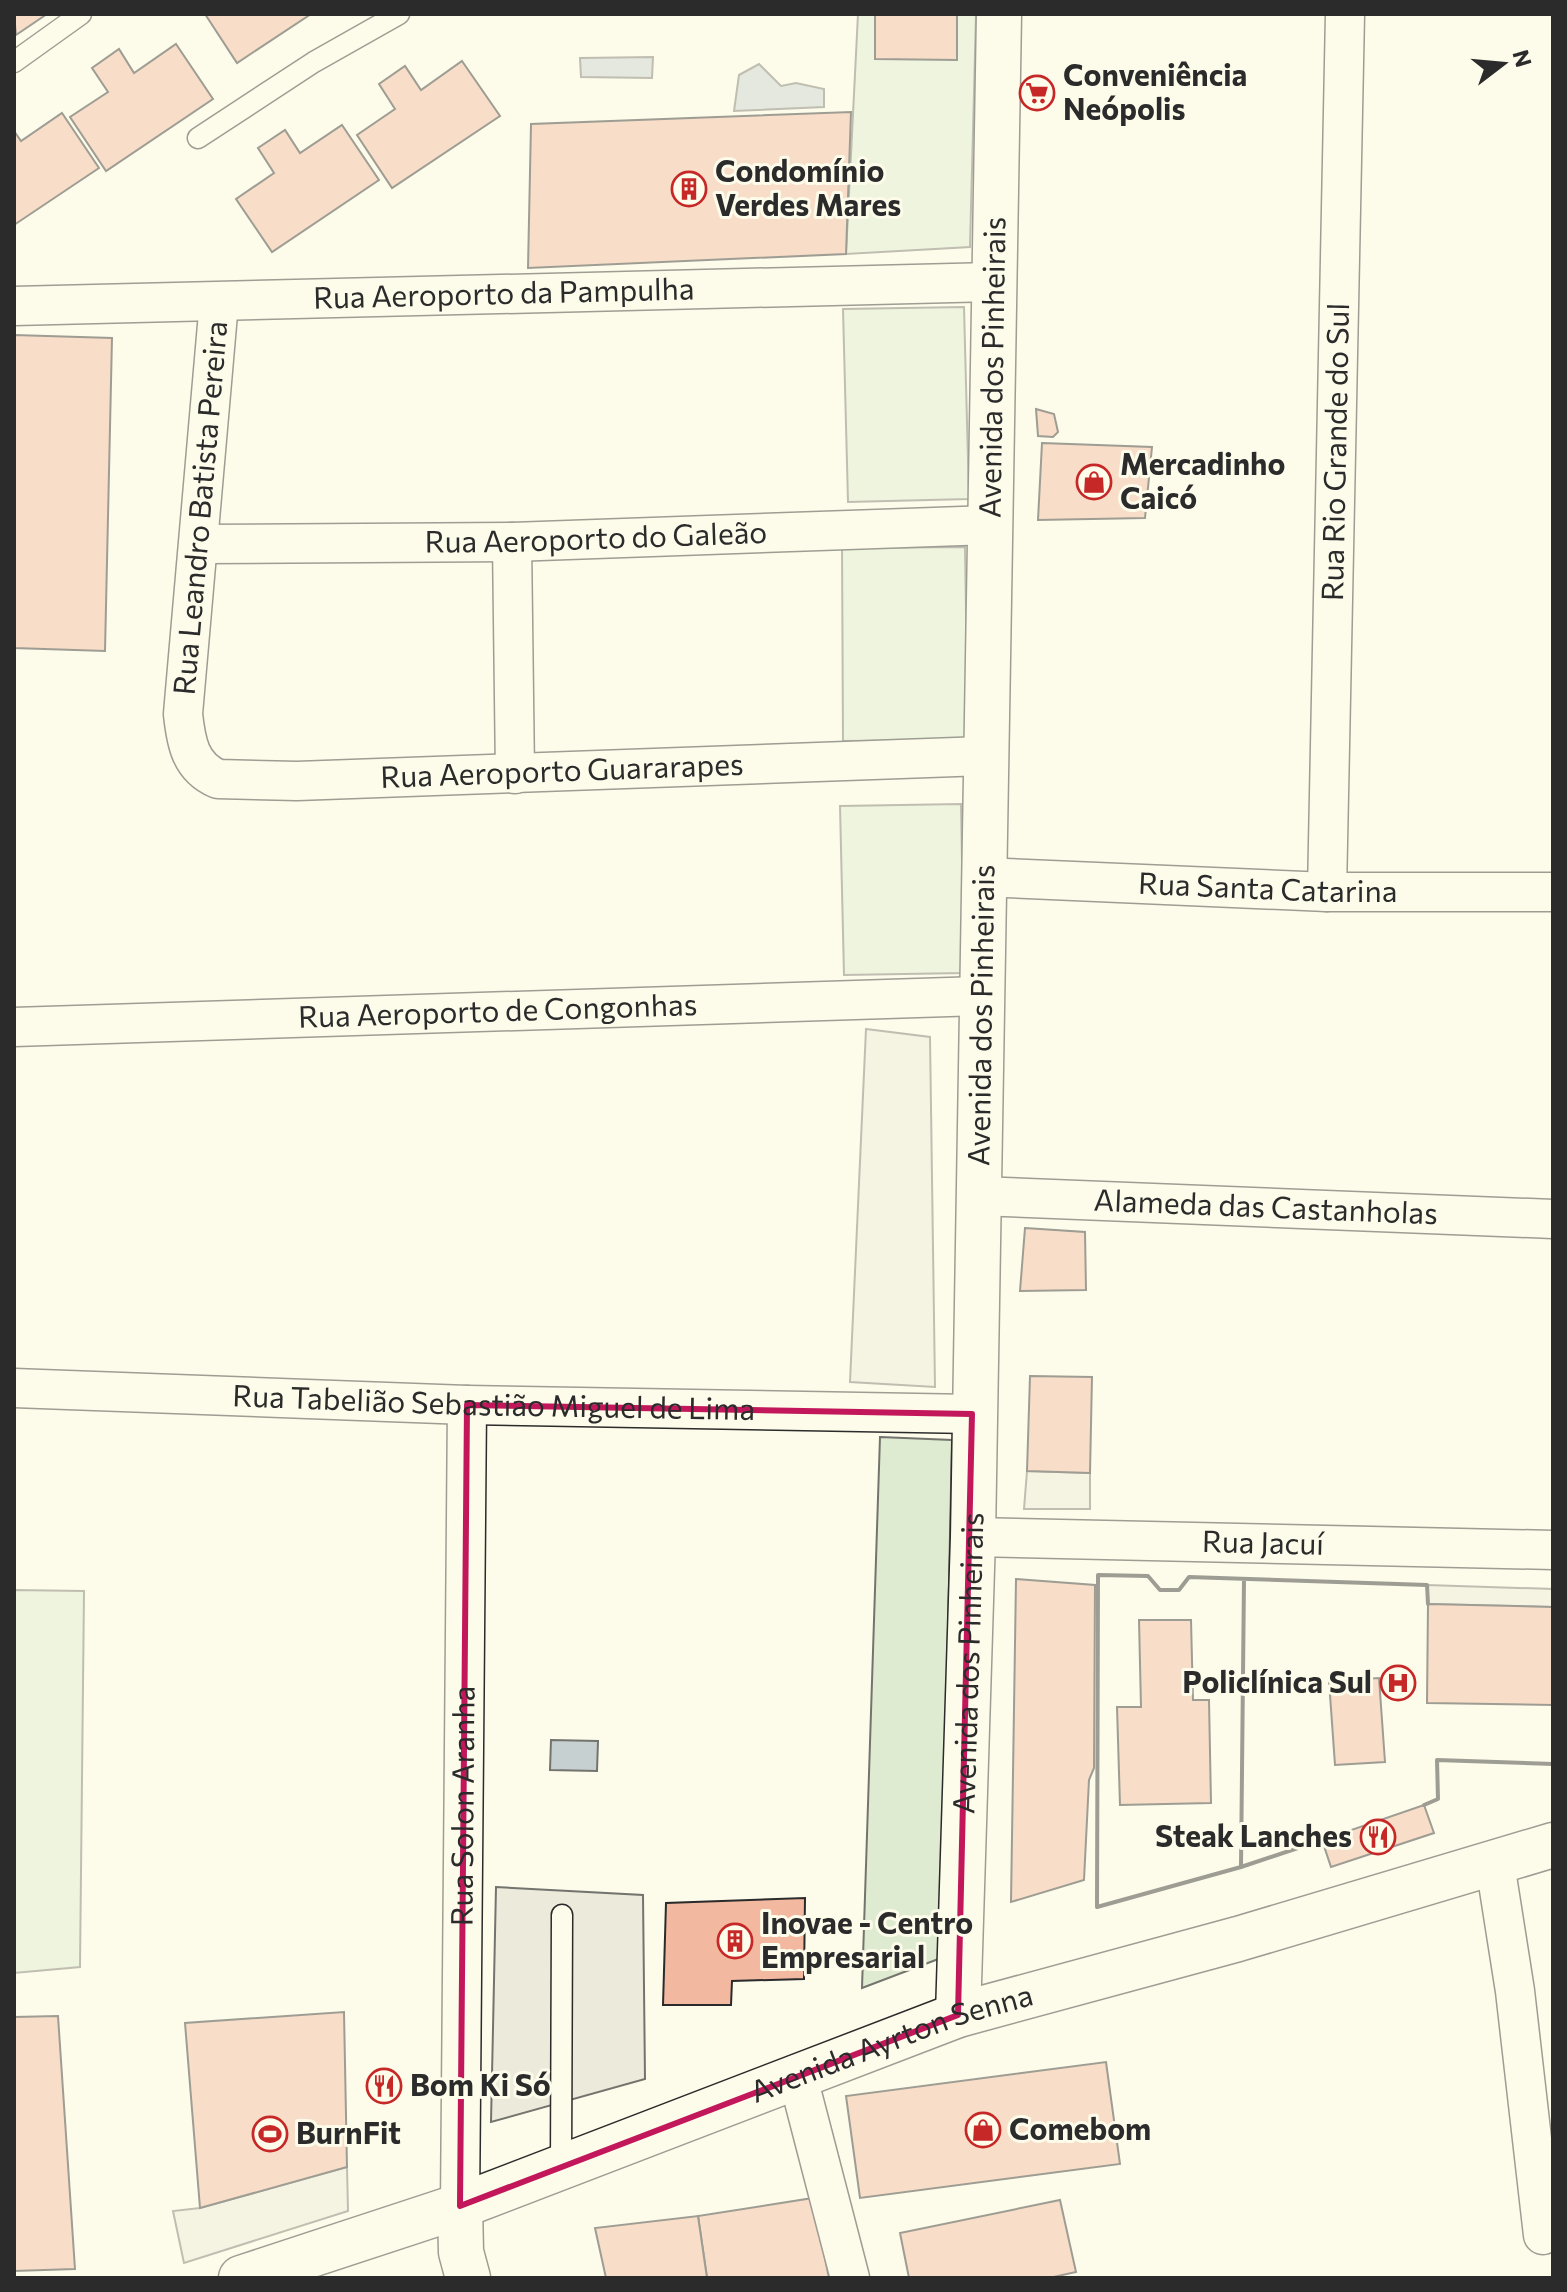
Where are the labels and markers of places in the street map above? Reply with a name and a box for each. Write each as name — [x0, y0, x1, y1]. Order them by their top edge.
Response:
place label: Conveniência Neópolis — [1063, 55, 1247, 126]
supermarket icon: Conveniência Neópolis — [1018, 74, 1056, 112]
place label: Condomínio Verdes Mares — [715, 151, 901, 222]
building icon: Condomínio Verdes Mares — [670, 170, 708, 208]
place label: Mercadinho Caicó — [1120, 444, 1285, 515]
shop icon: Mercadinho Caicó — [1075, 463, 1113, 501]
place label: Policlínica Sul — [1182, 1662, 1372, 1699]
hospital icon: Policlínica Sul — [1379, 1664, 1417, 1702]
place label: Steak Lanches — [1155, 1816, 1352, 1853]
restaurant icon: Steak Lanches — [1359, 1818, 1397, 1856]
place label: Inovae - Centro Empresarial — [761, 1903, 973, 1974]
building icon: Inovae - Centro Empresarial — [716, 1922, 754, 1960]
place label: Bom Ki Só — [410, 2065, 551, 2102]
restaurant icon: Bom Ki Só — [365, 2067, 403, 2105]
place label: Comebom — [1009, 2109, 1151, 2146]
shop icon: Comebom — [964, 2111, 1002, 2149]
place label: BurnFit — [296, 2113, 401, 2150]
sports icon: BurnFit — [251, 2115, 289, 2153]

